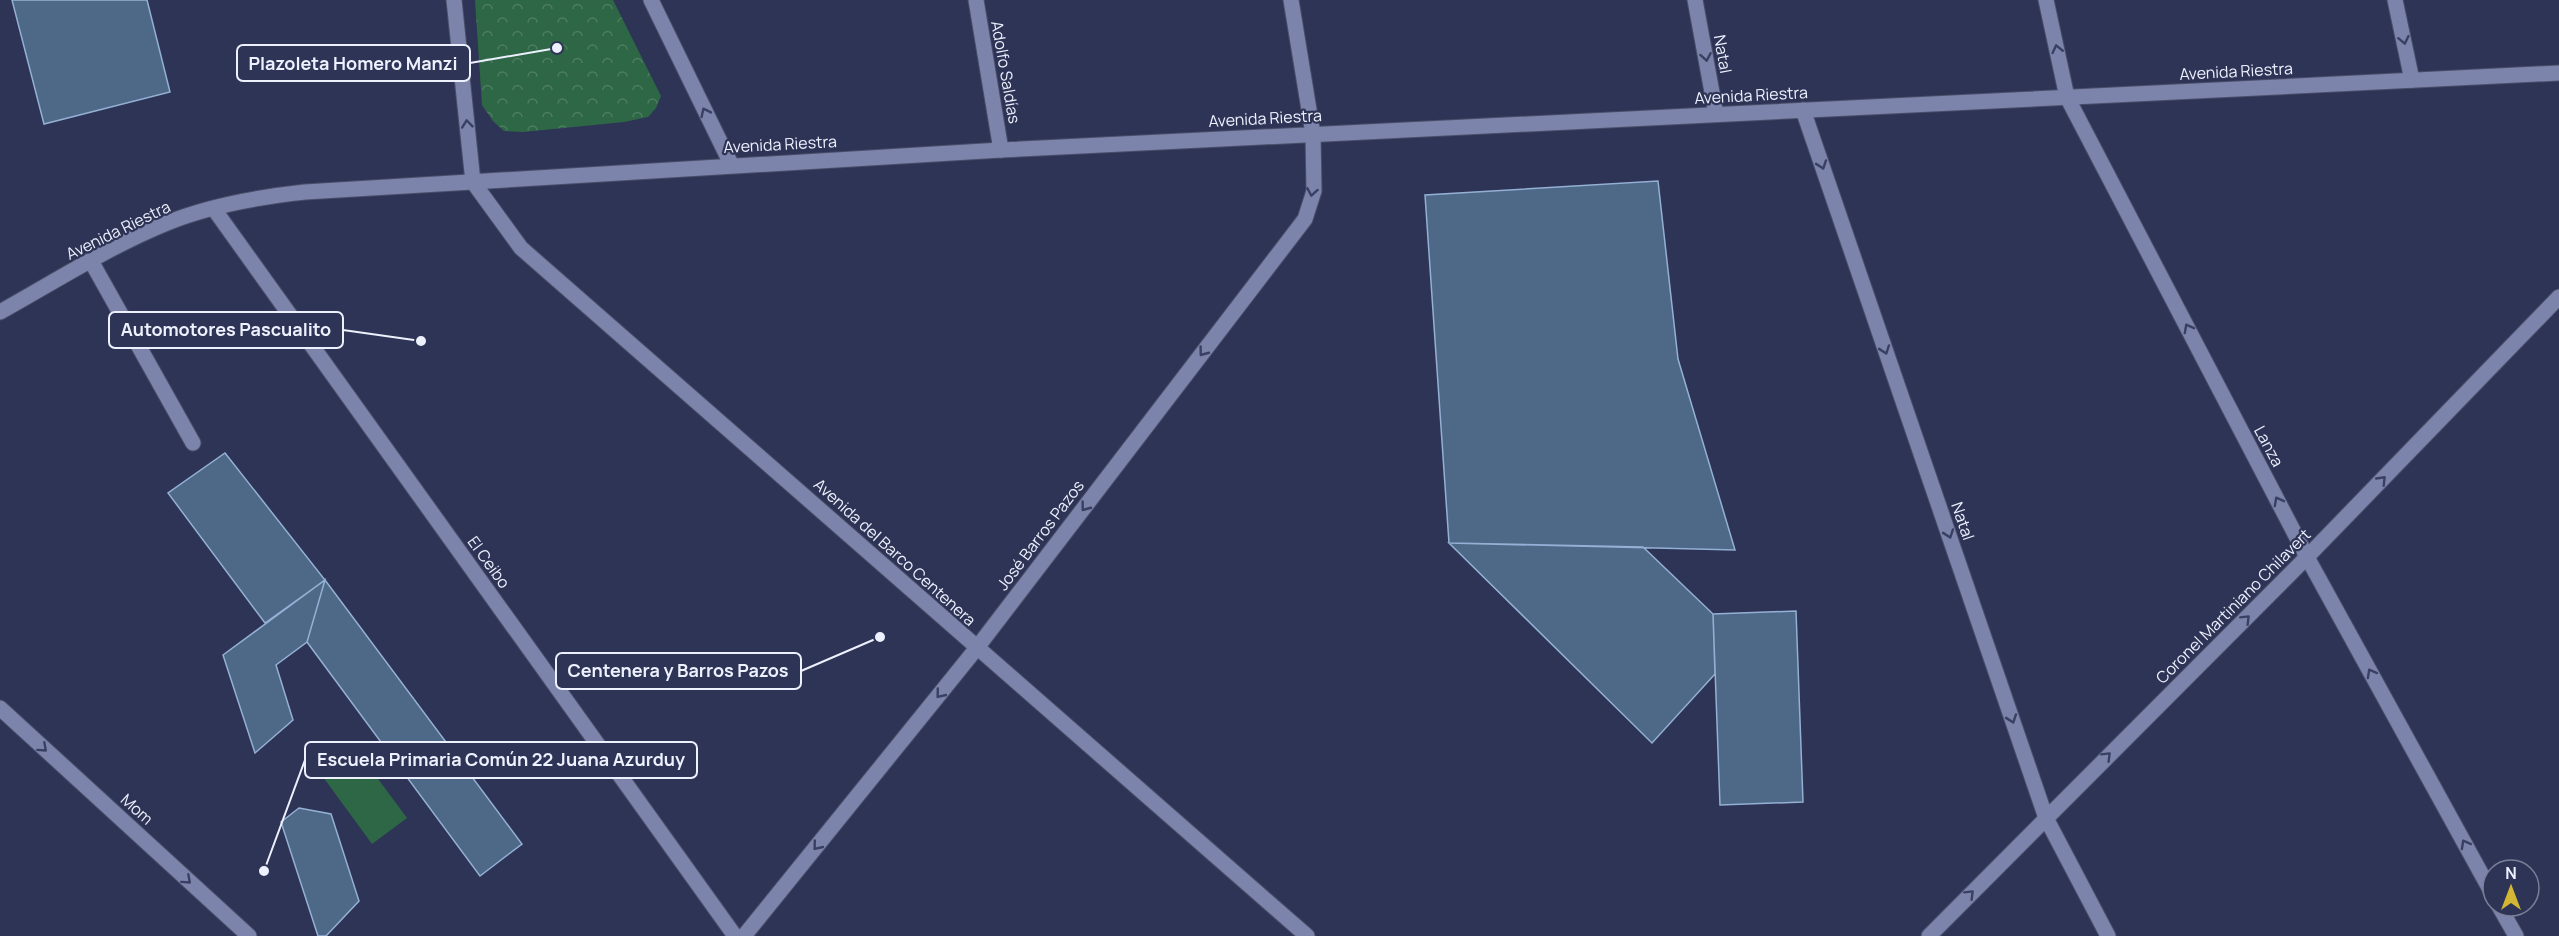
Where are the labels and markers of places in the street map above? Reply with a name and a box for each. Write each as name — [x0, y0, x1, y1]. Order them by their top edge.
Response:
callout: Plazoleta Homero Manzi — [237, 45, 470, 81]
callout: Automotores Pascualito — [109, 312, 343, 348]
callout: Centenera y Barros Pazos — [556, 653, 801, 689]
callout: Escuela Primaria Común 22 Juana Azurduy — [305, 742, 697, 778]

